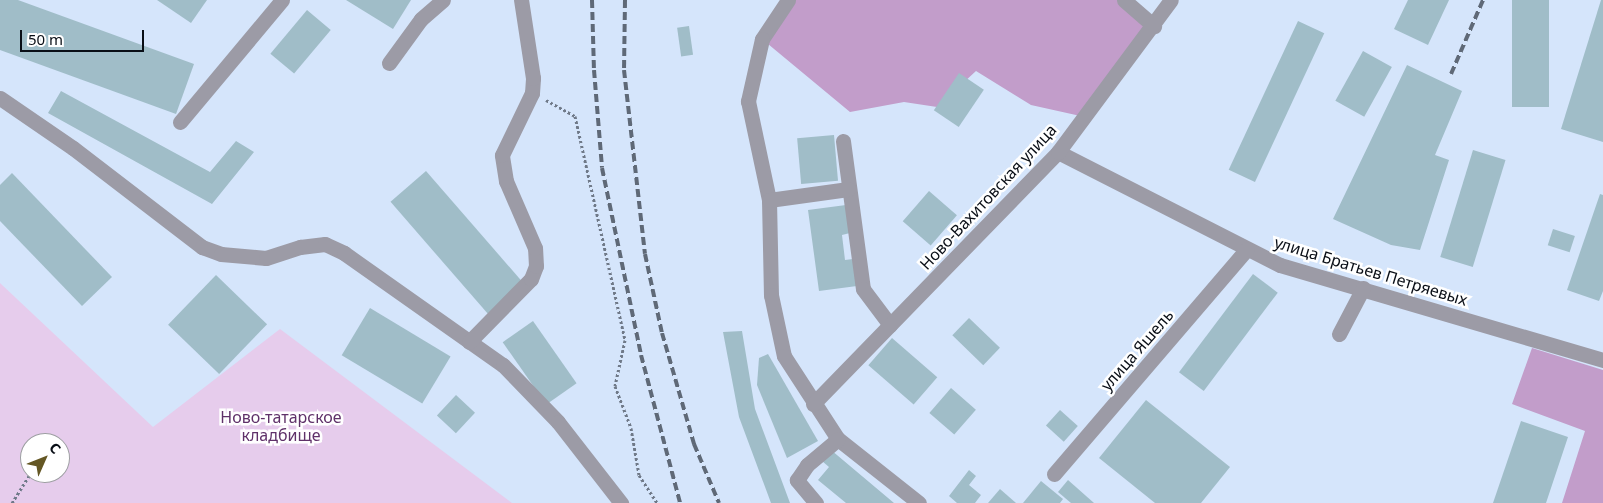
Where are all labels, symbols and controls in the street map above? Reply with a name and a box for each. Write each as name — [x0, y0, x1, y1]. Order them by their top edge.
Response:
scale bar — [22, 20, 146, 52]
text: 50 m — [28, 29, 63, 49]
street label: Ново-Вахитовская улица — [916, 120, 1060, 274]
street label: улица Братьев Петряевых — [1272, 232, 1470, 310]
street label: улица Яшель — [1097, 306, 1177, 394]
park label: Ново-татарское кладбище — [220, 407, 342, 445]
north arrow — [20, 433, 70, 483]
text: С — [45, 438, 65, 458]

